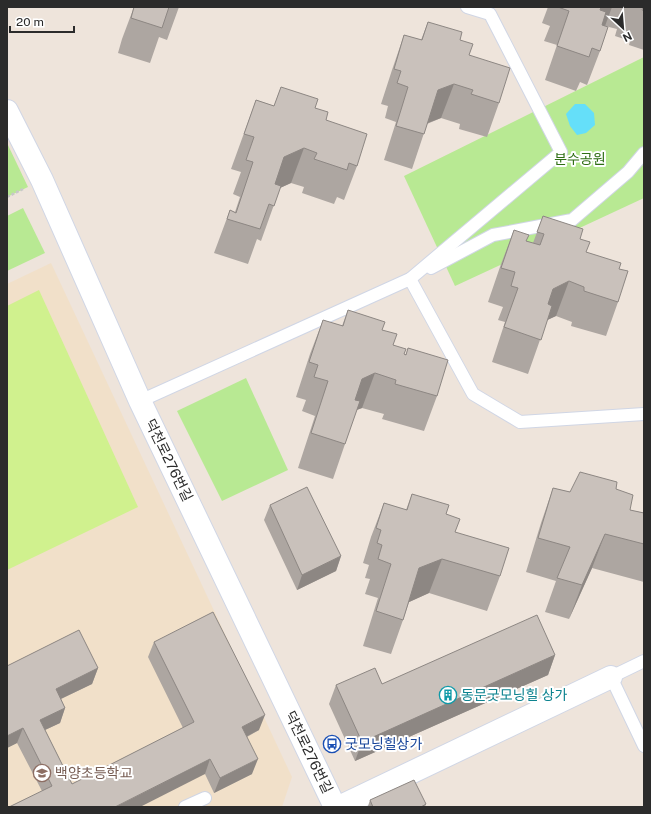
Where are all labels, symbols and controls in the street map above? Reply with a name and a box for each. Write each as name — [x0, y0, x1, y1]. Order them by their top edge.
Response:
scale bar — [10, 8, 74, 34]
north arrow — [603, 8, 643, 48]
text: 20 m — [16, 15, 44, 29]
text: N — [621, 30, 634, 44]
park label: 분수공원 — [554, 151, 606, 167]
street label: 덕천로276번길 — [142, 416, 196, 504]
building icon: 동문굿모닝힐 상가 — [438, 685, 458, 705]
place label: 동문굿모닝힐 상가 — [461, 687, 568, 703]
street label: 덕천로276번길 — [282, 708, 336, 796]
bus stop icon: 굿모닝힐상가 — [322, 734, 342, 754]
place label: 굿모닝힐상가 — [345, 736, 422, 752]
school or university icon: 백양초등학교 — [32, 763, 52, 783]
place label: 백양초등학교 — [55, 765, 132, 781]

